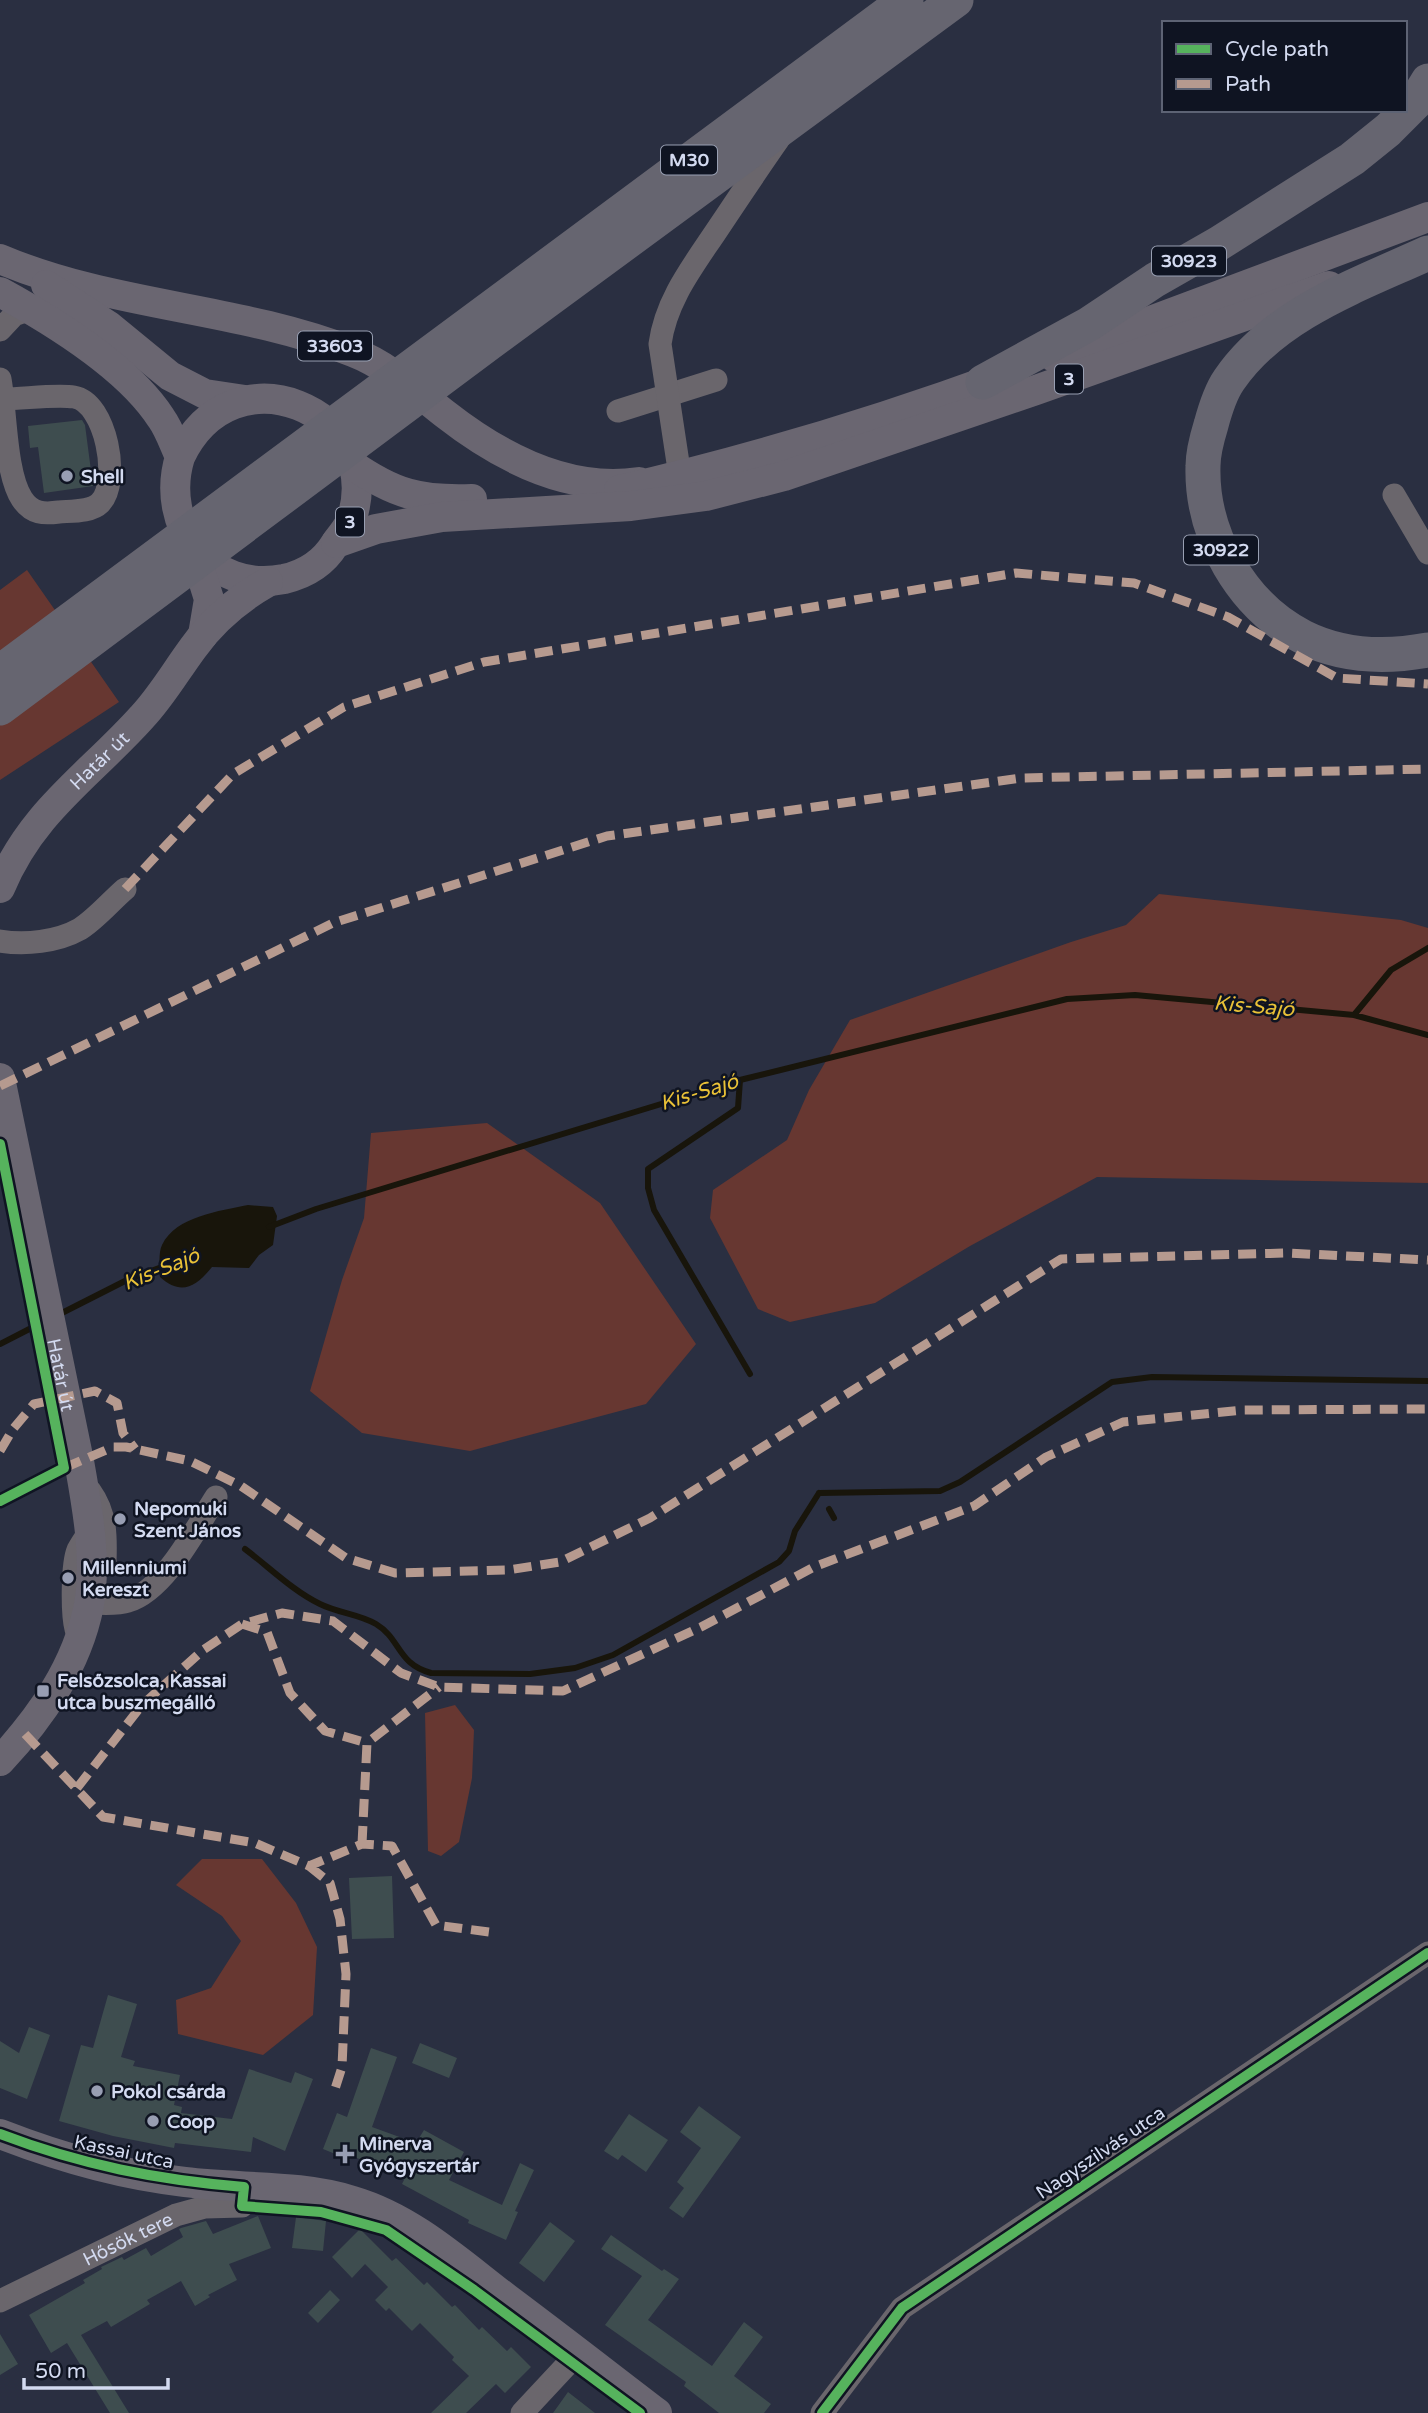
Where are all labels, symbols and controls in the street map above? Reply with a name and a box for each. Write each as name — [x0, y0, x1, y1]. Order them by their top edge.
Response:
legend — [1162, 21, 1407, 112]
text: Cycle path — [1225, 37, 1329, 62]
text: Path — [1225, 72, 1271, 97]
road number: M30 — [661, 146, 717, 174]
road number: 30923 — [1152, 246, 1226, 276]
road number: 33603 — [298, 332, 372, 360]
road number: 3 — [1055, 365, 1083, 394]
place label: Shell — [81, 466, 124, 488]
marker: Shell — [59, 468, 75, 484]
road number: 3 — [336, 508, 364, 536]
road number: 30922 — [1184, 536, 1258, 564]
street label: Határ út — [66, 728, 134, 795]
water label: Kis-Sajó — [1213, 991, 1296, 1023]
water label: Kis-Sajó — [657, 1068, 742, 1116]
water label: Kis-Sajó — [119, 1242, 204, 1296]
street label: Határ út — [42, 1337, 78, 1413]
place label: Nepomuki Szent János — [134, 1498, 241, 1542]
marker: Nepomuki Szent János — [112, 1511, 128, 1527]
place label: Millenniumi Kereszt — [82, 1557, 187, 1601]
marker: Millenniumi Kereszt — [60, 1570, 76, 1586]
place label: Felsőzsolca, Kassai utca buszmegálló — [57, 1670, 227, 1715]
marker: Felsőzsolca, Kassai utca buszmegálló — [35, 1683, 51, 1699]
place label: Pokol csárda — [111, 2081, 226, 2103]
marker: Pokol csárda — [89, 2083, 105, 2099]
street label: Nagyszilvás utca — [1032, 2102, 1169, 2204]
place label: Coop — [167, 2111, 215, 2134]
marker: Coop — [145, 2113, 161, 2129]
street label: Kassai utca — [72, 2131, 176, 2173]
place label: Minerva Gyógyszertár — [359, 2133, 480, 2178]
marker: Minerva Gyógyszertár — [337, 2146, 353, 2162]
street label: Hősök tere — [79, 2208, 177, 2271]
scale bar — [24, 2346, 168, 2390]
text: 50 m — [35, 2359, 86, 2384]

